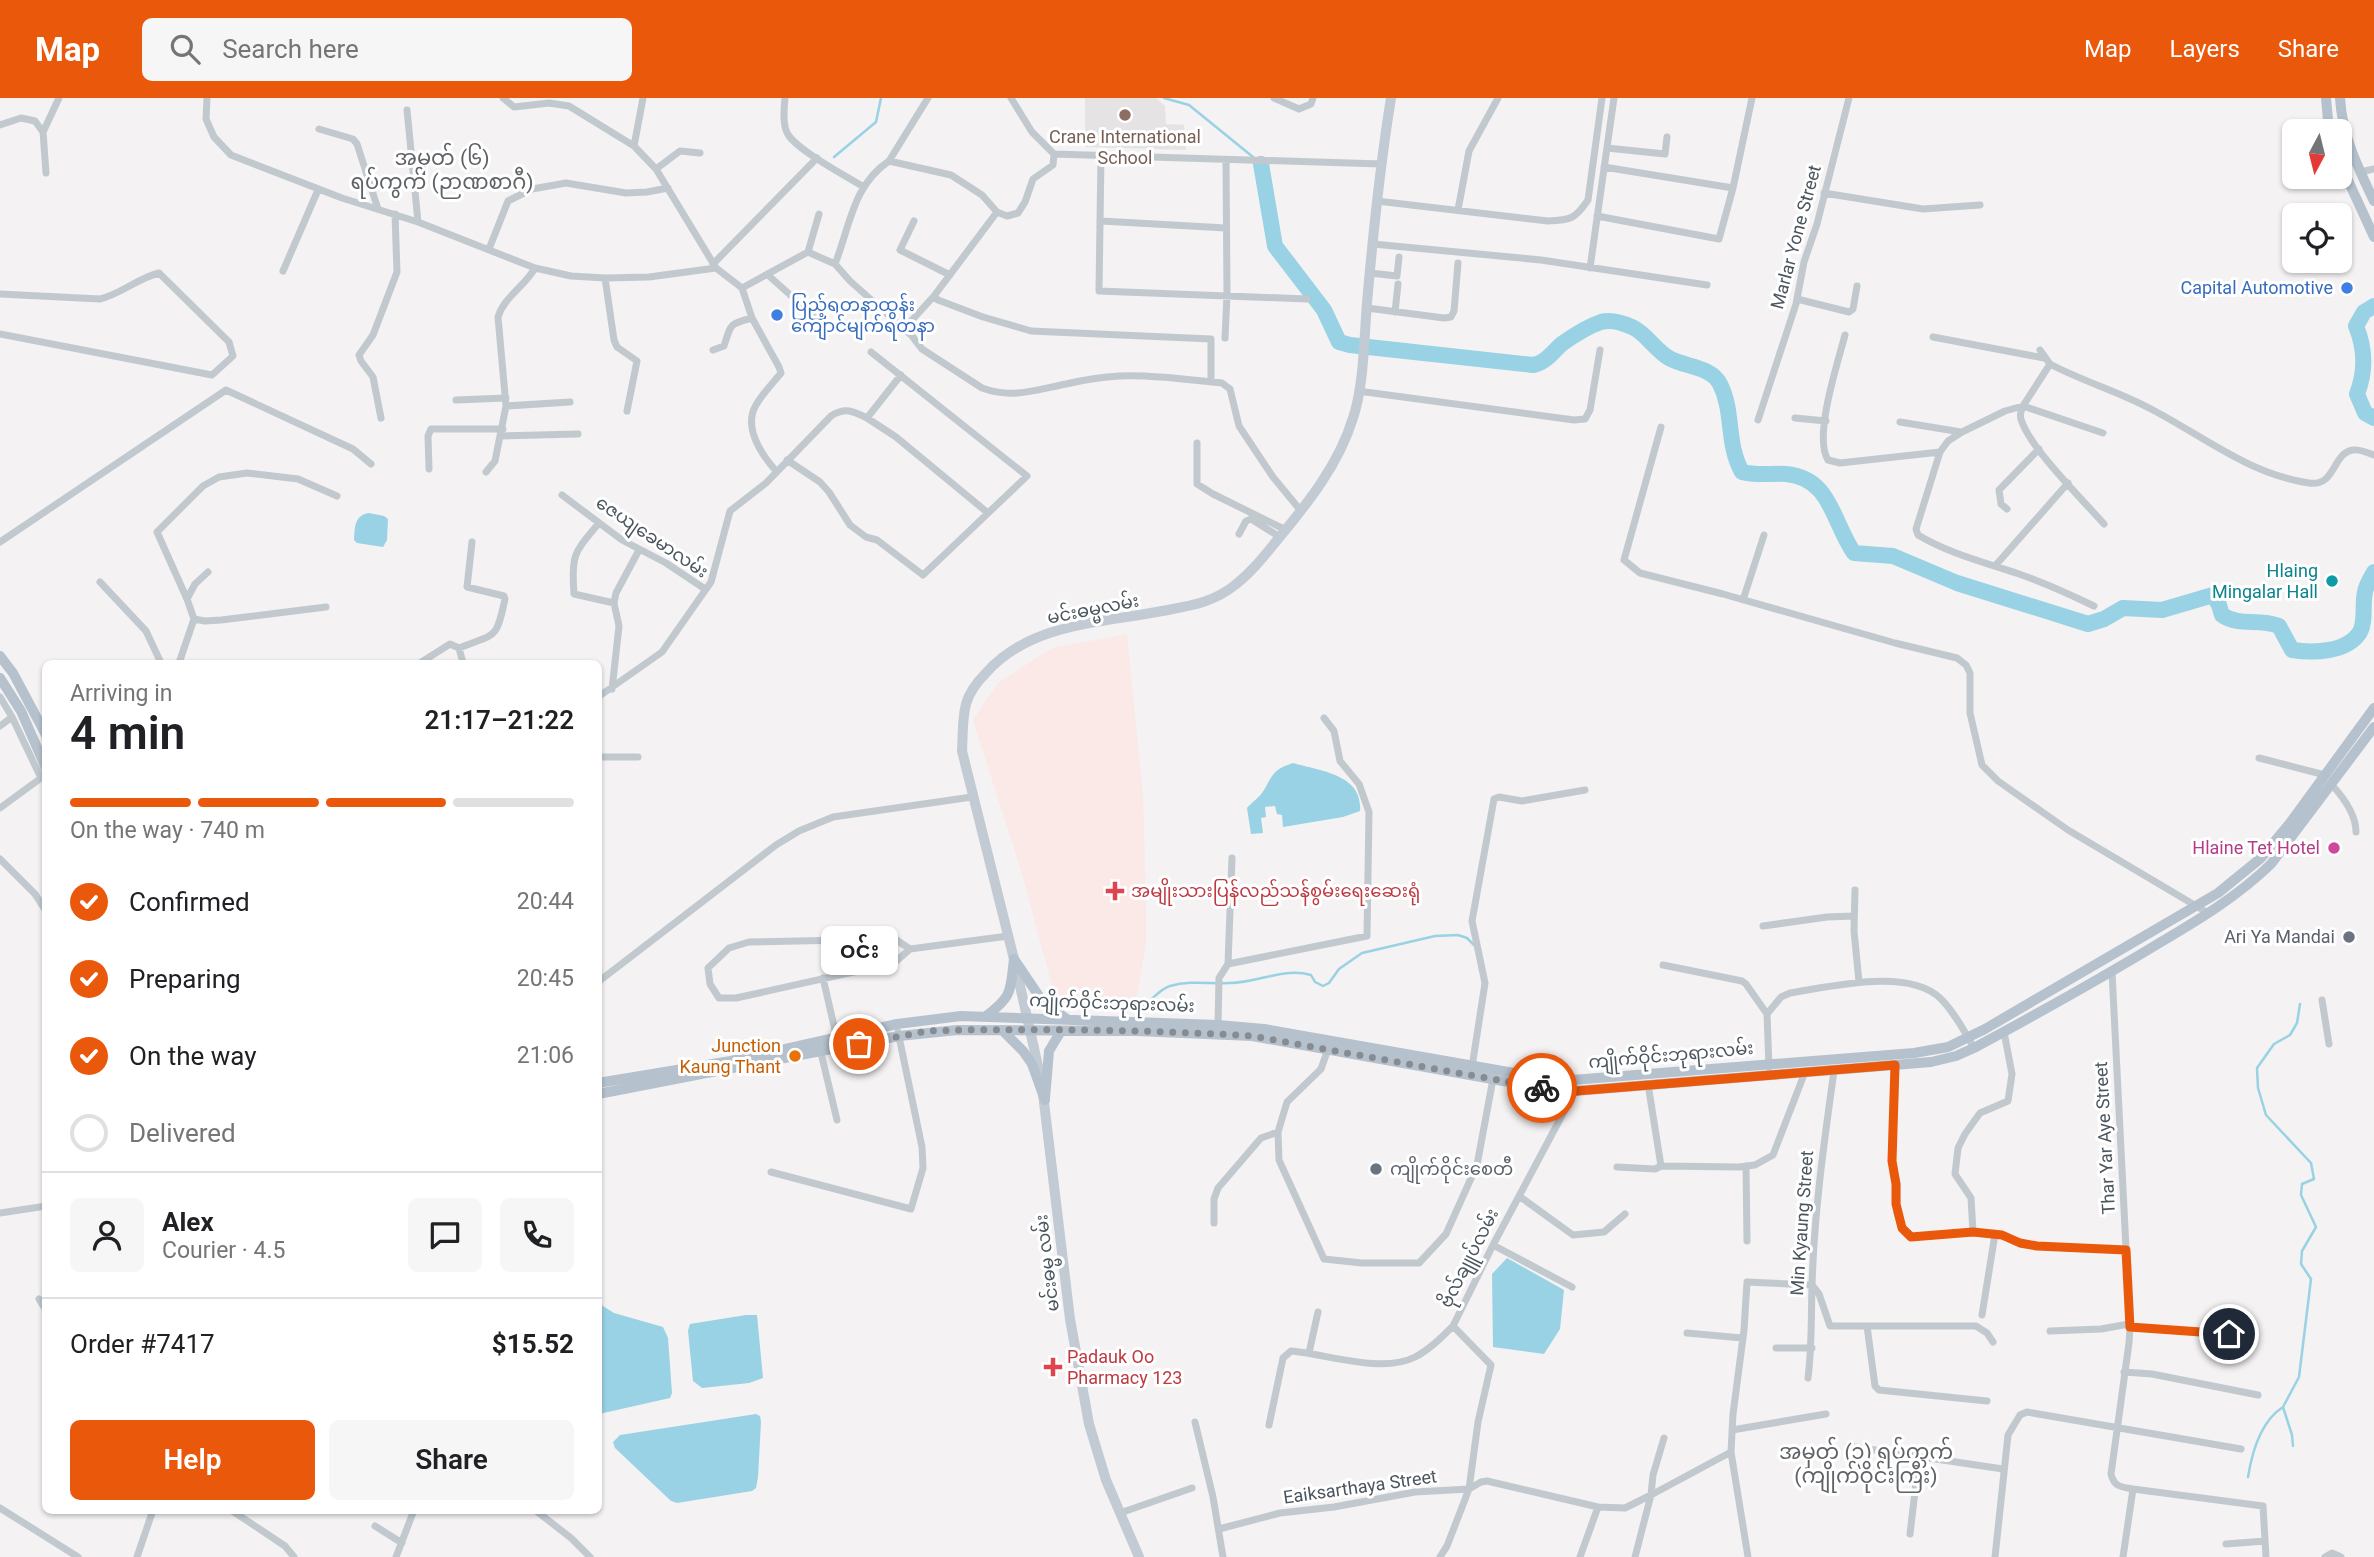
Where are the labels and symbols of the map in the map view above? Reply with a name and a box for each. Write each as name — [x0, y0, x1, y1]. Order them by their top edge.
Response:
marker: Crane International School — [1117, 107, 1133, 123]
north arrow — [2282, 119, 2352, 189]
place label: Crane International School — [1049, 126, 1201, 168]
district label: အမှတ် (၆) ရပ်ကွက် (ဉာဏစာဂီ) — [350, 142, 534, 199]
street label: Marlar Yone Street — [1766, 162, 1825, 311]
place label: Capital Automotive — [2180, 277, 2333, 298]
marker: Capital Automotive — [2339, 280, 2355, 296]
place label: ပြည့်ရတနာထွန်း ကျောင်မျက်ရတနာ — [791, 292, 935, 341]
marker: ပြည့်ရတနာထွန်း ကျောင်မျက်ရတနာ — [769, 307, 785, 323]
street label: ဇေယျခေမာလမ်း — [589, 490, 713, 586]
place label: Hlaing Mingalar Hall — [2212, 560, 2318, 602]
marker: Hlaing Mingalar Hall — [2324, 573, 2340, 589]
street label: မင်းဓမ္မလမ်း — [1045, 587, 1142, 633]
place label: Hlaine Tet Hotel — [2192, 837, 2320, 858]
marker: Hlaine Tet Hotel — [2326, 840, 2342, 856]
place label: အမျိုးသားပြန်လည်သန်စွမ်းရေးဆေးရုံ — [1131, 877, 1420, 906]
marker: အမျိုးသားပြန်လည်သန်စွမ်းရေးဆေးရုံ — [1105, 881, 1125, 901]
callout: ဝင်း — [820, 925, 898, 974]
place label: Ari Ya Mandai — [2224, 926, 2335, 947]
marker: Ari Ya Mandai — [2341, 929, 2357, 945]
street label: ကျိုက်ဝိုင်းဘုရားလမ်း — [1029, 986, 1195, 1021]
pin — [829, 1014, 889, 1074]
street label: ကျိုက်ဝိုင်းဘုရားလမ်း — [1587, 1034, 1755, 1077]
place label: Junction Kaung Thant — [680, 1035, 781, 1077]
marker: Junction Kaung Thant — [787, 1048, 803, 1064]
courier — [1507, 1053, 1577, 1123]
street label: Thar Yar Aye Street — [2090, 1061, 2119, 1215]
street label: Min Kyaung Street — [1786, 1150, 1817, 1296]
place label: ကျိုက်ဝိုင်းစေတီ — [1390, 1155, 1513, 1184]
marker: ကျိုက်ဝိုင်းစေတီ — [1368, 1161, 1384, 1177]
street label: ဗိုလ်ချူပ်လမ်း — [1432, 1203, 1507, 1313]
street label: မင်းဓမ္မ လမ်း — [1028, 1213, 1068, 1313]
pin — [2199, 1304, 2259, 1364]
place label: Padauk Oo Pharmacy 123 — [1067, 1346, 1183, 1388]
marker: Padauk Oo Pharmacy 123 — [1045, 1359, 1061, 1375]
district label: အမှတ် (၃) ရပ်ကွက် (ကျိုက်ဝိုင်းကြီး) — [1779, 1436, 1953, 1494]
street label: Eaiksarthaya Street — [1282, 1465, 1438, 1508]

